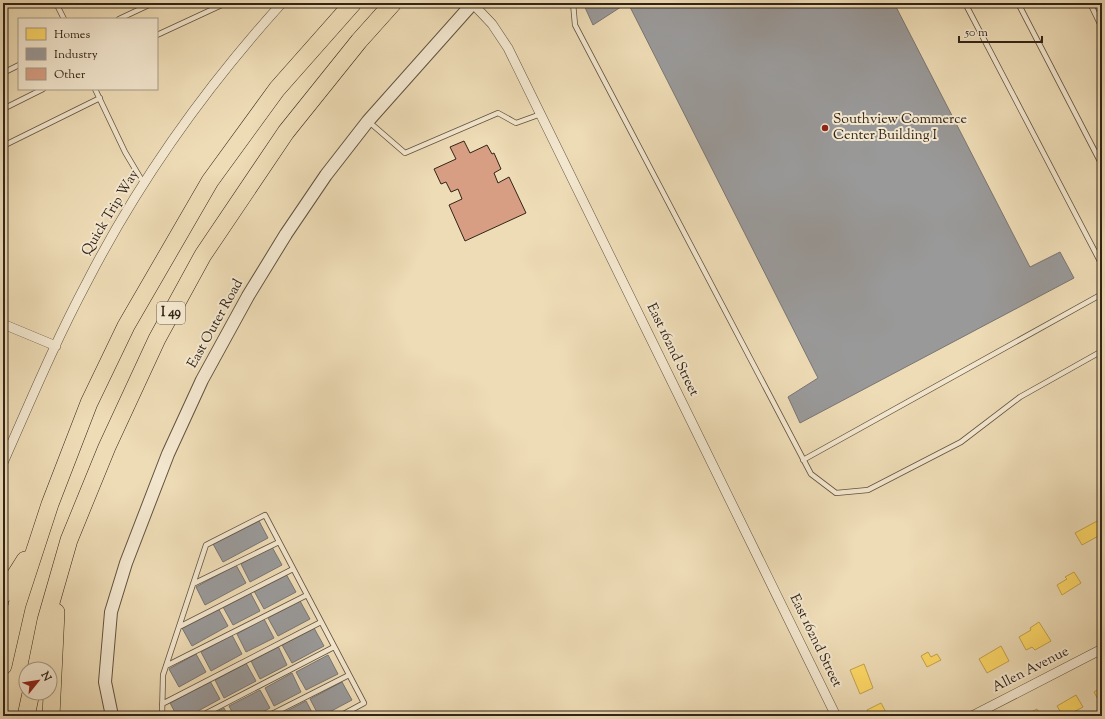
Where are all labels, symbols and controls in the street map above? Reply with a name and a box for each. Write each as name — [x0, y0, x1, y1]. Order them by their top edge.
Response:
legend — [18, 18, 158, 90]
scale bar — [959, 18, 1042, 44]
text: 50 m — [964, 24, 988, 42]
text: Homes — [54, 26, 90, 44]
text: Industry — [54, 46, 98, 64]
text: Other — [54, 66, 86, 84]
place label: Southview Commerce Center Building I — [833, 110, 967, 146]
marker: Southview Commerce Center Building I — [820, 123, 830, 133]
street label: Quick Trip Way — [77, 166, 145, 260]
street label: East Outer Road — [183, 276, 249, 372]
street label: East 162nd Street — [641, 300, 703, 400]
road number: I 49 — [157, 302, 185, 324]
street label: East 162nd Street — [784, 591, 846, 691]
street label: Allen Avenue — [989, 642, 1073, 698]
north arrow — [18, 661, 58, 701]
text: N — [36, 668, 55, 684]

